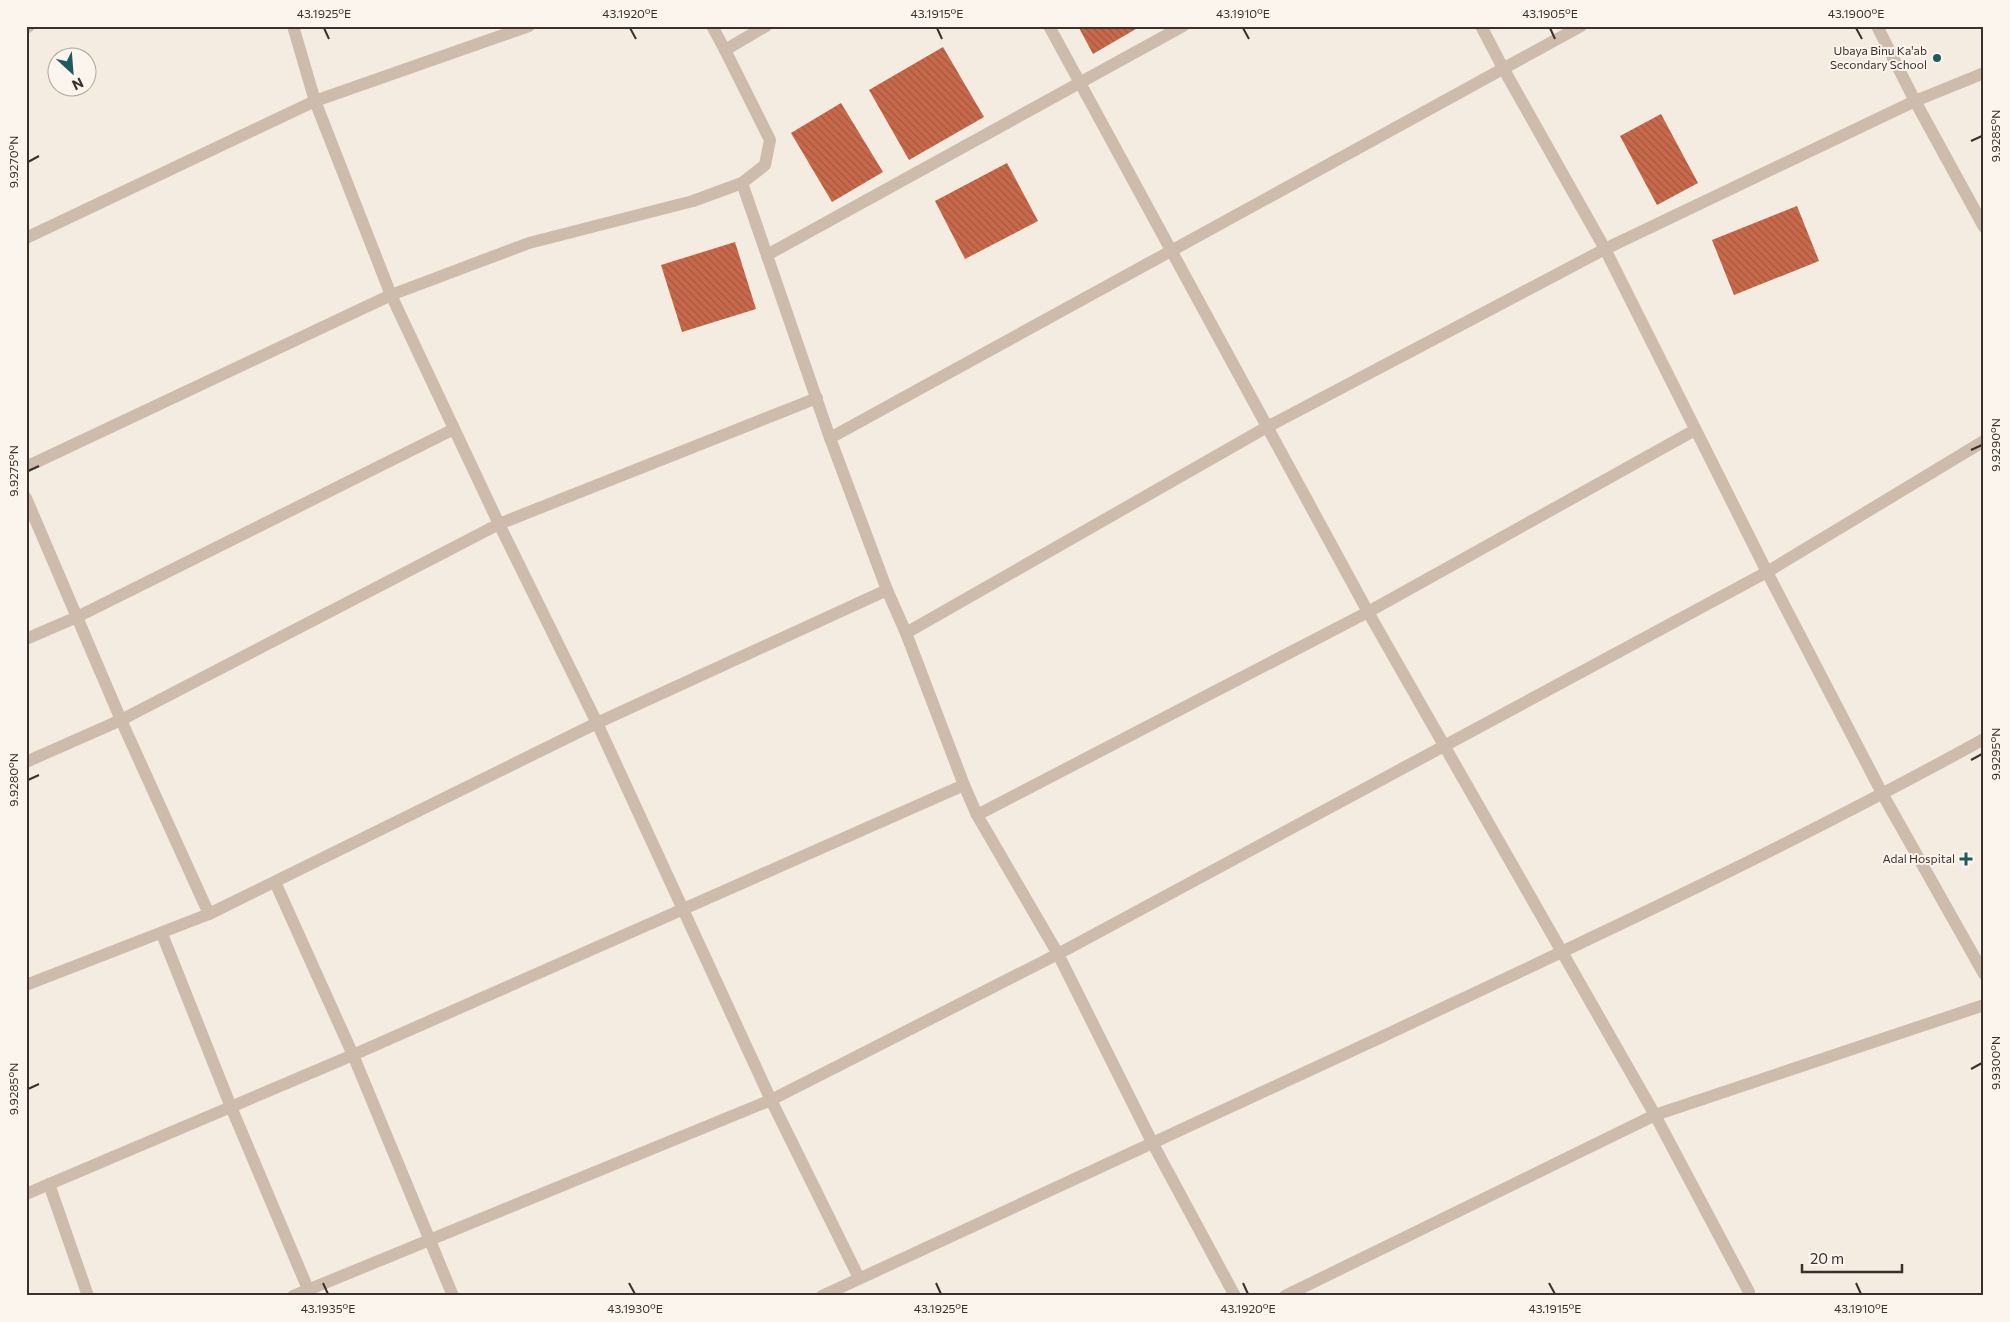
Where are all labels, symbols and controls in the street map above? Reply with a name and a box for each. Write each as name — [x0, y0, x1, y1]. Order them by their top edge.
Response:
text: 43.1925°E — [297, 6, 351, 20]
text: 43.1920°E — [602, 6, 658, 20]
text: 43.1915°E — [911, 6, 963, 20]
text: 43.1910°E — [1216, 6, 1270, 20]
text: 43.1905°E — [1522, 6, 1578, 20]
text: 43.1900°E — [1828, 6, 1884, 20]
place label: Ubaya Binu Ka'ab Secondary School — [1830, 43, 1927, 71]
north arrow — [48, 48, 98, 98]
marker: Ubaya Binu Ka'ab Secondary School — [1931, 52, 1943, 64]
text: N — [69, 74, 86, 94]
text: 9.9285°N — [1988, 110, 2002, 162]
text: 9.9270°N — [6, 136, 20, 188]
text: 9.9290°N — [1988, 418, 2002, 472]
text: 9.9275°N — [6, 445, 20, 497]
text: 9.9295°N — [1988, 728, 2002, 780]
text: 9.9280°N — [6, 753, 20, 807]
place label: Adal Hospital — [1883, 851, 1955, 865]
marker: Adal Hospital — [1959, 852, 1973, 866]
text: 9.9300°N — [1988, 1036, 2002, 1090]
text: 9.9285°N — [6, 1063, 20, 1115]
scale bar — [1802, 1242, 1902, 1274]
text: 20 m — [1810, 1249, 1844, 1267]
text: 43.1935°E — [301, 1301, 355, 1315]
text: 43.1930°E — [607, 1301, 663, 1315]
text: 43.1925°E — [914, 1301, 968, 1315]
text: 43.1920°E — [1220, 1301, 1276, 1315]
text: 43.1915°E — [1529, 1301, 1581, 1315]
text: 43.1910°E — [1834, 1301, 1888, 1315]

